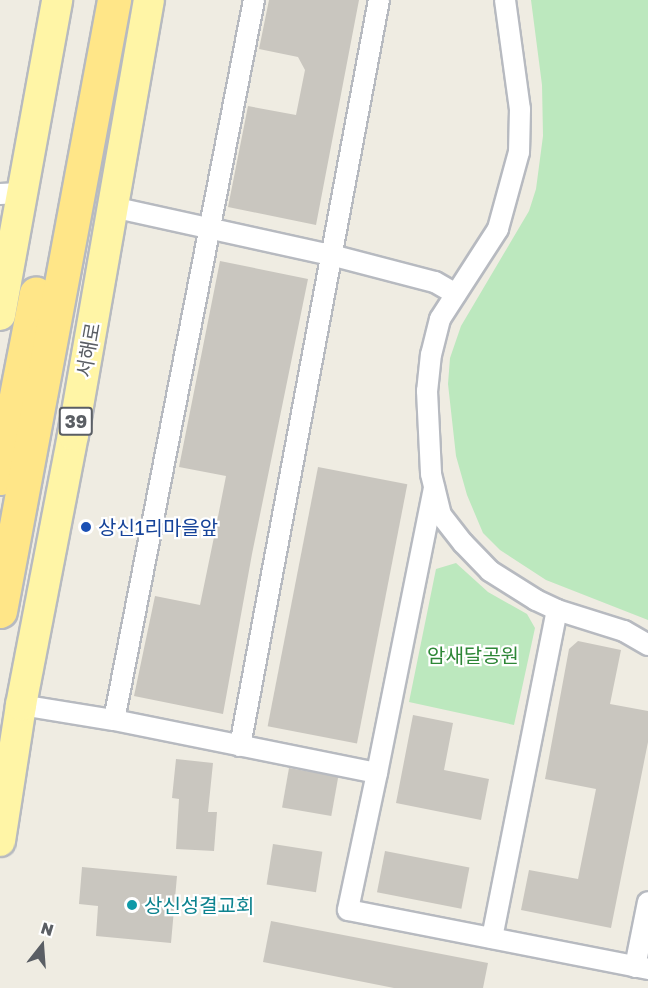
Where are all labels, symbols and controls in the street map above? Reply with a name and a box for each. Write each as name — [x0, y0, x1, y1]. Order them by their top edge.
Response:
street label: 서해로 — [71, 321, 105, 379]
road number: 39 — [58, 406, 94, 436]
place label: 상신1리마을앞 — [98, 515, 218, 539]
marker: 상신1리마을앞 — [79, 520, 93, 534]
park label: 암새달공원 — [427, 643, 519, 667]
place label: 상신성결교회 — [144, 893, 254, 917]
marker: 상신성결교회 — [125, 898, 139, 912]
north arrow — [12, 916, 72, 976]
text: N — [39, 917, 56, 940]

